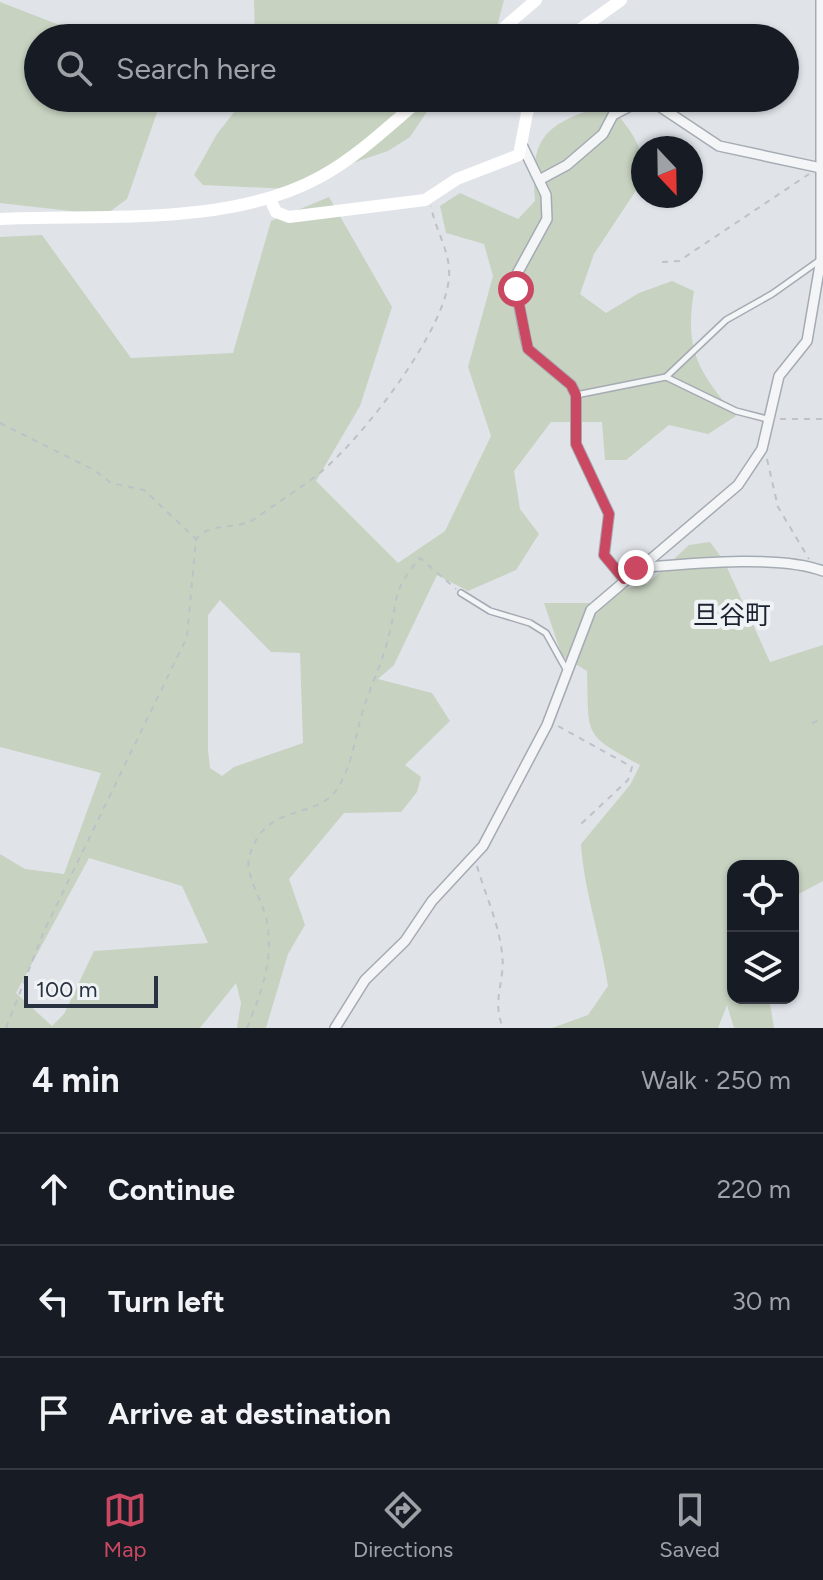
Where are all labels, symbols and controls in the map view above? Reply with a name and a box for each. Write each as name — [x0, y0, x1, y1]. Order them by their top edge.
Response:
search box — [24, 24, 799, 112]
icon: search — [52, 46, 96, 90]
text: Search here — [116, 50, 276, 87]
north arrow — [631, 136, 703, 208]
route start — [498, 271, 534, 307]
route end — [618, 550, 654, 586]
district label: 旦谷町 — [693, 599, 771, 631]
map controls — [727, 860, 799, 1004]
button: locate — [727, 860, 799, 932]
button: layers — [727, 932, 799, 1004]
scale bar — [24, 972, 158, 1008]
text: 100 m — [36, 976, 97, 1003]
text: 4 min — [32, 1060, 119, 1101]
text: Walk · 250 m — [641, 1064, 791, 1096]
icon: ahead — [32, 1167, 76, 1211]
text: Continue — [108, 1171, 235, 1208]
text: 220 m — [717, 1173, 791, 1205]
icon: left — [32, 1279, 76, 1323]
text: Turn left — [108, 1283, 225, 1320]
text: 30 m — [732, 1285, 791, 1317]
icon: arrive — [32, 1391, 76, 1435]
text: Arrive at destination — [108, 1395, 391, 1432]
tab: Map — [103, 1488, 147, 1563]
tab: Directions — [353, 1488, 453, 1563]
tab: Saved — [659, 1488, 720, 1563]

